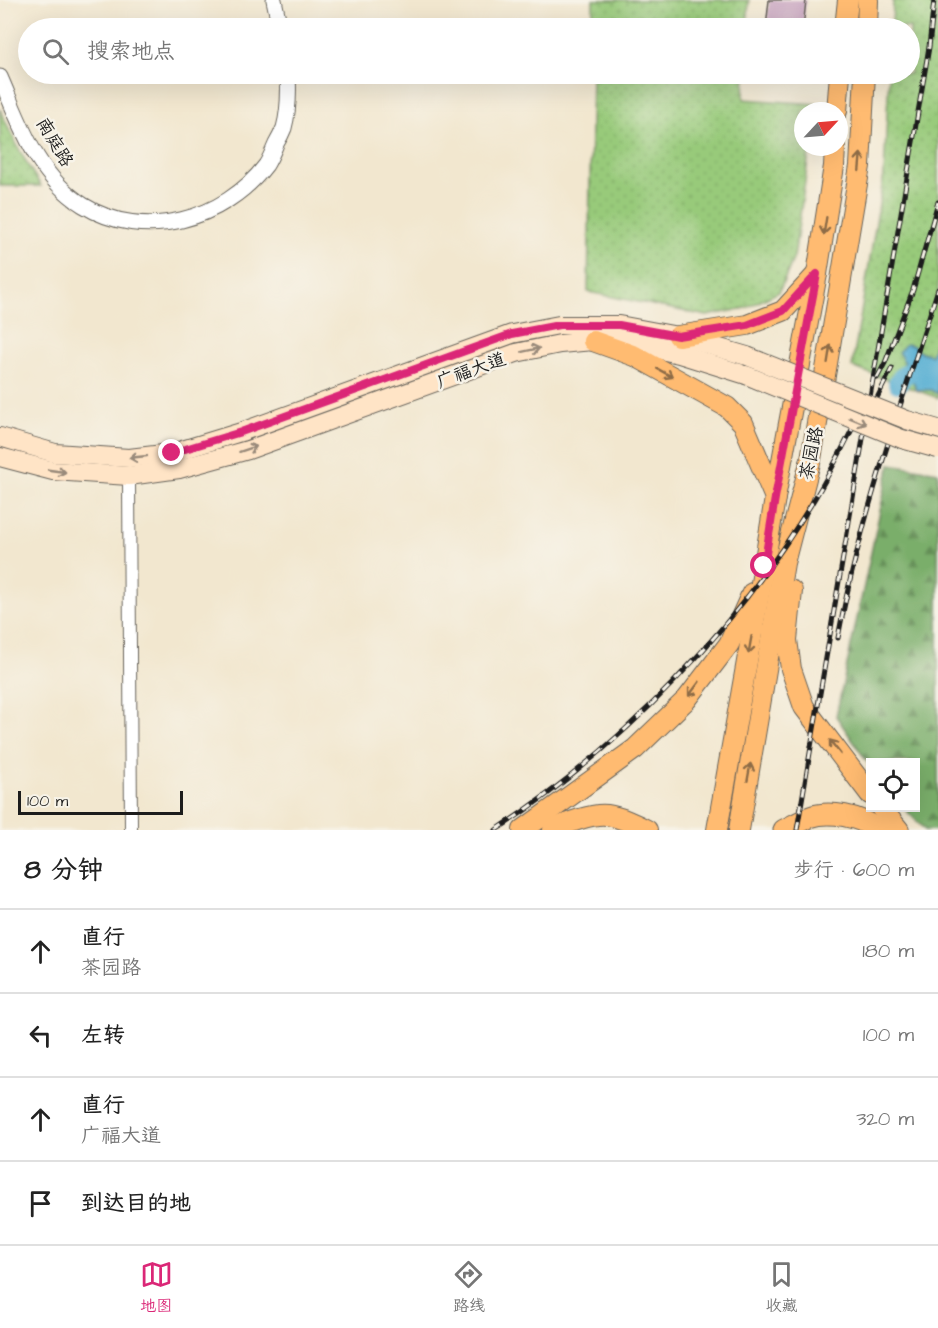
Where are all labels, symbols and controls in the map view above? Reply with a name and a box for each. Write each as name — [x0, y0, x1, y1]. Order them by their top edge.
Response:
search box — [18, 18, 920, 84]
icon: search — [39, 35, 72, 68]
text: 搜索地点 — [87, 36, 175, 67]
north arrow — [794, 102, 848, 156]
street label: 南庭路 — [30, 113, 79, 172]
one-way arrow — [855, 152, 866, 172]
one-way arrow — [819, 215, 830, 235]
one-way arrow — [521, 344, 540, 355]
one-way arrow — [824, 345, 835, 365]
street label: 广福大道 — [433, 346, 509, 395]
one-way arrow — [656, 367, 673, 379]
one-way arrow — [848, 416, 867, 427]
street label: 茶园路 — [794, 424, 829, 482]
route end — [158, 439, 184, 465]
one-way arrow — [238, 443, 257, 454]
one-way arrow — [128, 452, 148, 463]
one-way arrow — [46, 465, 66, 476]
route start — [750, 552, 776, 578]
one-way arrow — [744, 635, 755, 654]
one-way arrow — [688, 681, 701, 697]
one-way arrow — [828, 740, 841, 756]
map controls — [866, 758, 920, 812]
button: locate — [866, 758, 920, 812]
one-way arrow — [743, 763, 754, 783]
scale bar — [18, 788, 183, 816]
text: 100 m — [27, 790, 68, 812]
text: 8 分钟 — [24, 852, 103, 888]
text: 步行 · 600 m — [794, 856, 914, 884]
text: 直行 — [81, 922, 125, 953]
icon: ahead — [24, 935, 57, 968]
text: 180 m — [862, 937, 914, 965]
text: 茶园路 — [81, 954, 141, 982]
icon: left — [24, 1019, 57, 1052]
text: 左转 — [81, 1020, 125, 1051]
text: 100 m — [863, 1021, 914, 1049]
text: 直行 — [81, 1090, 125, 1121]
icon: ahead — [24, 1103, 57, 1136]
text: 320 m — [856, 1105, 914, 1133]
text: 广福大道 — [81, 1122, 161, 1150]
icon: arrive — [24, 1187, 57, 1220]
text: 到达目的地 — [81, 1188, 191, 1219]
tab: 地图 — [140, 1258, 173, 1317]
tab: 路线 — [452, 1258, 485, 1317]
tab: 收藏 — [765, 1258, 798, 1317]

